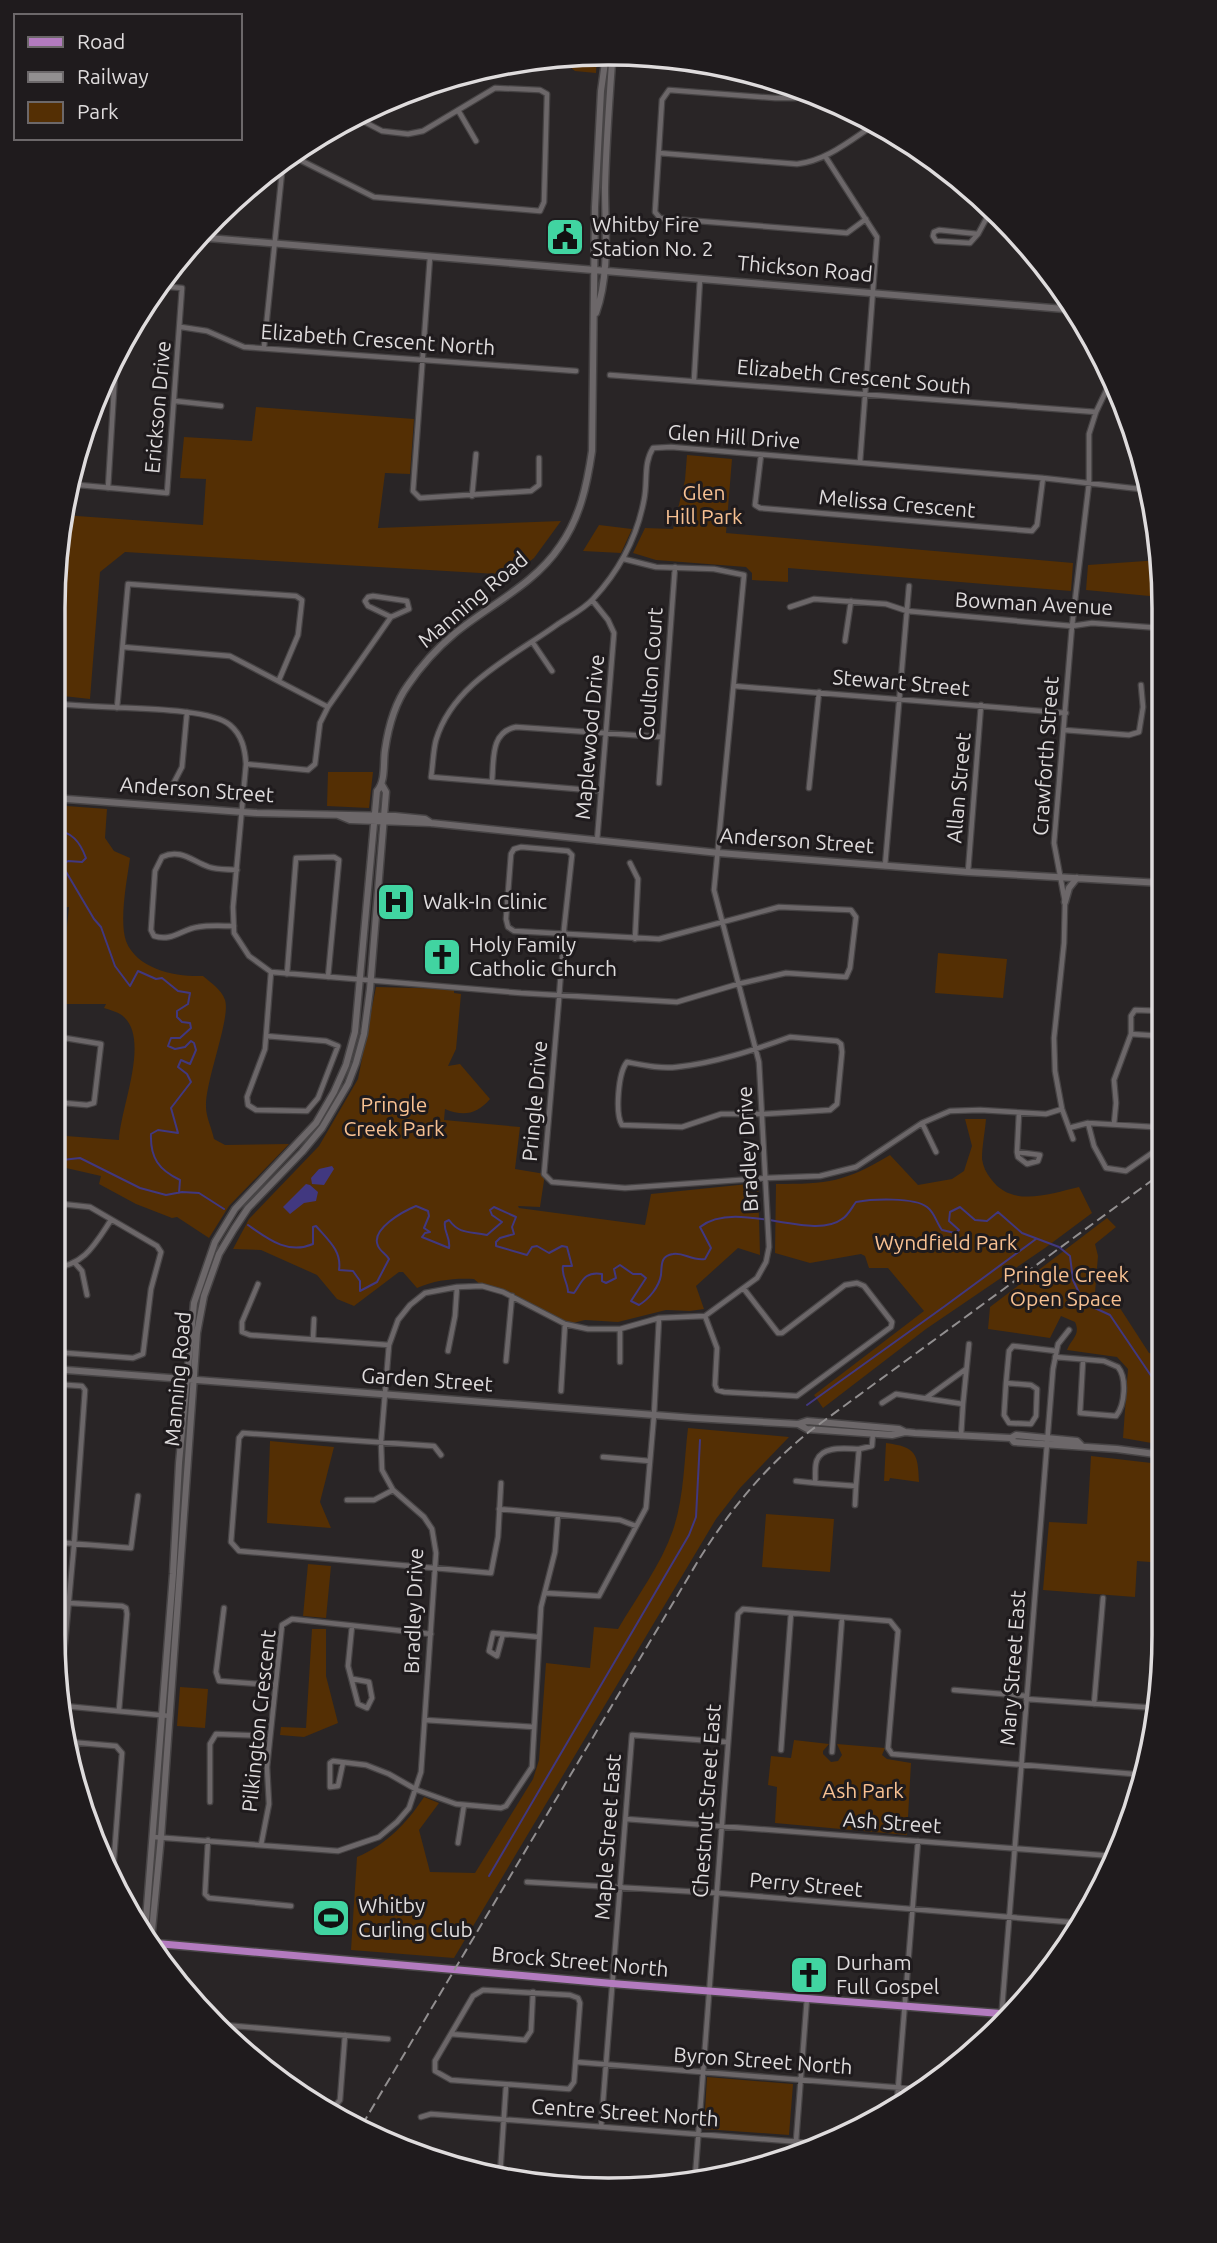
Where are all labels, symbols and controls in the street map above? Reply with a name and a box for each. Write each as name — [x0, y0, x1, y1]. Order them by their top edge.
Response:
legend — [14, 14, 242, 140]
text: Road — [77, 29, 125, 53]
text: Railway — [77, 64, 149, 88]
text: Park — [77, 99, 119, 123]
place label: Whitby Fire Station No. 2 — [592, 212, 714, 260]
public building icon: Whitby Fire Station No. 2 — [544, 216, 586, 258]
street label: Thickson Road — [736, 250, 874, 286]
street label: Elizabeth Crescent North — [260, 319, 496, 359]
street label: Erickson Drive — [139, 340, 175, 474]
street label: Elizabeth Crescent South — [736, 354, 972, 398]
street label: Glen Hill Drive — [667, 419, 801, 453]
park label: Glen Hill Park — [665, 480, 743, 528]
street label: Melissa Crescent — [818, 484, 977, 522]
street label: Manning Road — [413, 547, 532, 652]
street label: Bowman Avenue — [954, 587, 1114, 619]
street label: Coulton Court — [633, 607, 667, 741]
street label: Maplewood Drive — [570, 653, 608, 821]
street label: Stewart Street — [832, 664, 971, 700]
street label: Crawforth Street — [1027, 675, 1063, 836]
street label: Allan Street — [941, 732, 975, 844]
street label: Anderson Street — [119, 772, 275, 806]
street label: Anderson Street — [719, 823, 875, 857]
hospital icon: Walk-In Clinic — [375, 881, 417, 923]
place label: Walk-In Clinic — [423, 889, 547, 913]
place label: Holy Family Catholic Church — [469, 932, 617, 980]
church icon: Holy Family Catholic Church — [421, 936, 463, 978]
street label: Pringle Drive — [517, 1039, 551, 1162]
street label: Bradley Drive — [732, 1085, 762, 1213]
park label: Pringle Creek Park — [343, 1092, 445, 1140]
park label: Wyndfield Park — [875, 1230, 1018, 1254]
park label: Pringle Creek Open Space — [1003, 1262, 1129, 1310]
street label: Manning Road — [159, 1310, 195, 1447]
street label: Garden Street — [360, 1362, 494, 1396]
street label: Bradley Drive — [399, 1548, 427, 1674]
street label: Mary Street East — [995, 1589, 1029, 1746]
street label: Pilkington Crescent — [236, 1628, 280, 1813]
street label: Chestnut Street East — [687, 1703, 725, 1899]
street label: Maple Street East — [589, 1753, 625, 1921]
park label: Ash Park — [822, 1778, 904, 1802]
street label: Ash Street — [842, 1807, 942, 1837]
street label: Perry Street — [748, 1867, 864, 1901]
place label: Whitby Curling Club — [358, 1893, 473, 1941]
sports icon: Whitby Curling Club — [310, 1897, 352, 1939]
street label: Brock Street North — [491, 1941, 670, 1981]
place label: Durham Full Gospel — [836, 1950, 939, 1998]
church icon: Durham Full Gospel — [788, 1954, 830, 1996]
street label: Byron Street North — [673, 2042, 853, 2078]
street label: Centre Street North — [530, 2093, 720, 2131]

